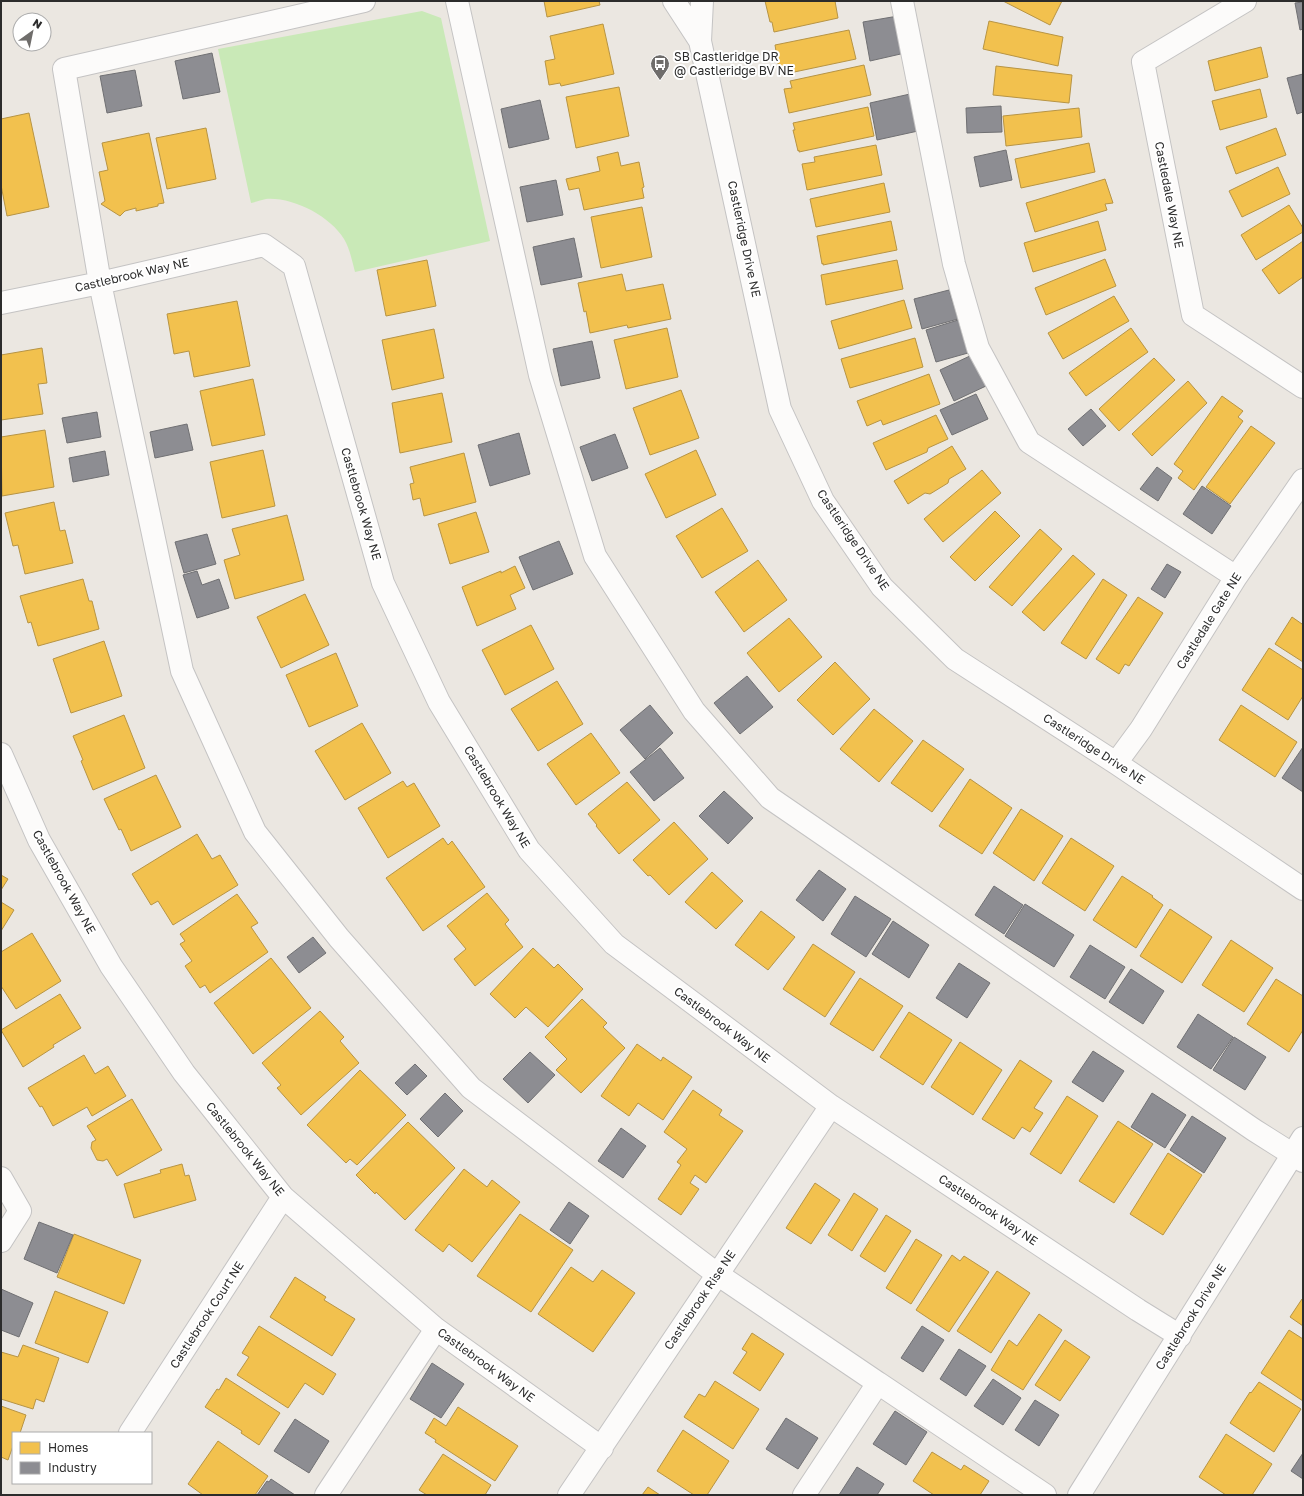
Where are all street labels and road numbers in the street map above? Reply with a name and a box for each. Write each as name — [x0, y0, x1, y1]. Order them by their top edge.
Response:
street label: Castledale Way NE — [1152, 140, 1187, 250]
street label: Castleridge Drive NE — [725, 179, 764, 298]
street label: Castlebrook Way NE — [73, 254, 190, 295]
street label: Castlebrook Way NE — [338, 446, 385, 562]
street label: Castleridge Drive NE — [814, 486, 893, 593]
street label: Castledale Gate NE — [1173, 570, 1244, 672]
street label: Castleridge Drive NE — [1040, 710, 1148, 787]
street label: Castlebrook Way NE — [461, 743, 534, 851]
street label: Castlebrook Way NE — [30, 827, 99, 936]
street label: Castlebrook Way NE — [671, 984, 773, 1066]
street label: Castlebrook Way NE — [203, 1099, 288, 1199]
street label: Castlebrook Way NE — [936, 1171, 1041, 1248]
street label: Castlebrook Rise NE — [661, 1247, 739, 1352]
street label: Castlebrook Court NE — [166, 1258, 247, 1371]
street label: Castlebrook Drive NE — [1152, 1261, 1229, 1372]
street label: Castlebrook Way NE — [435, 1324, 538, 1405]

